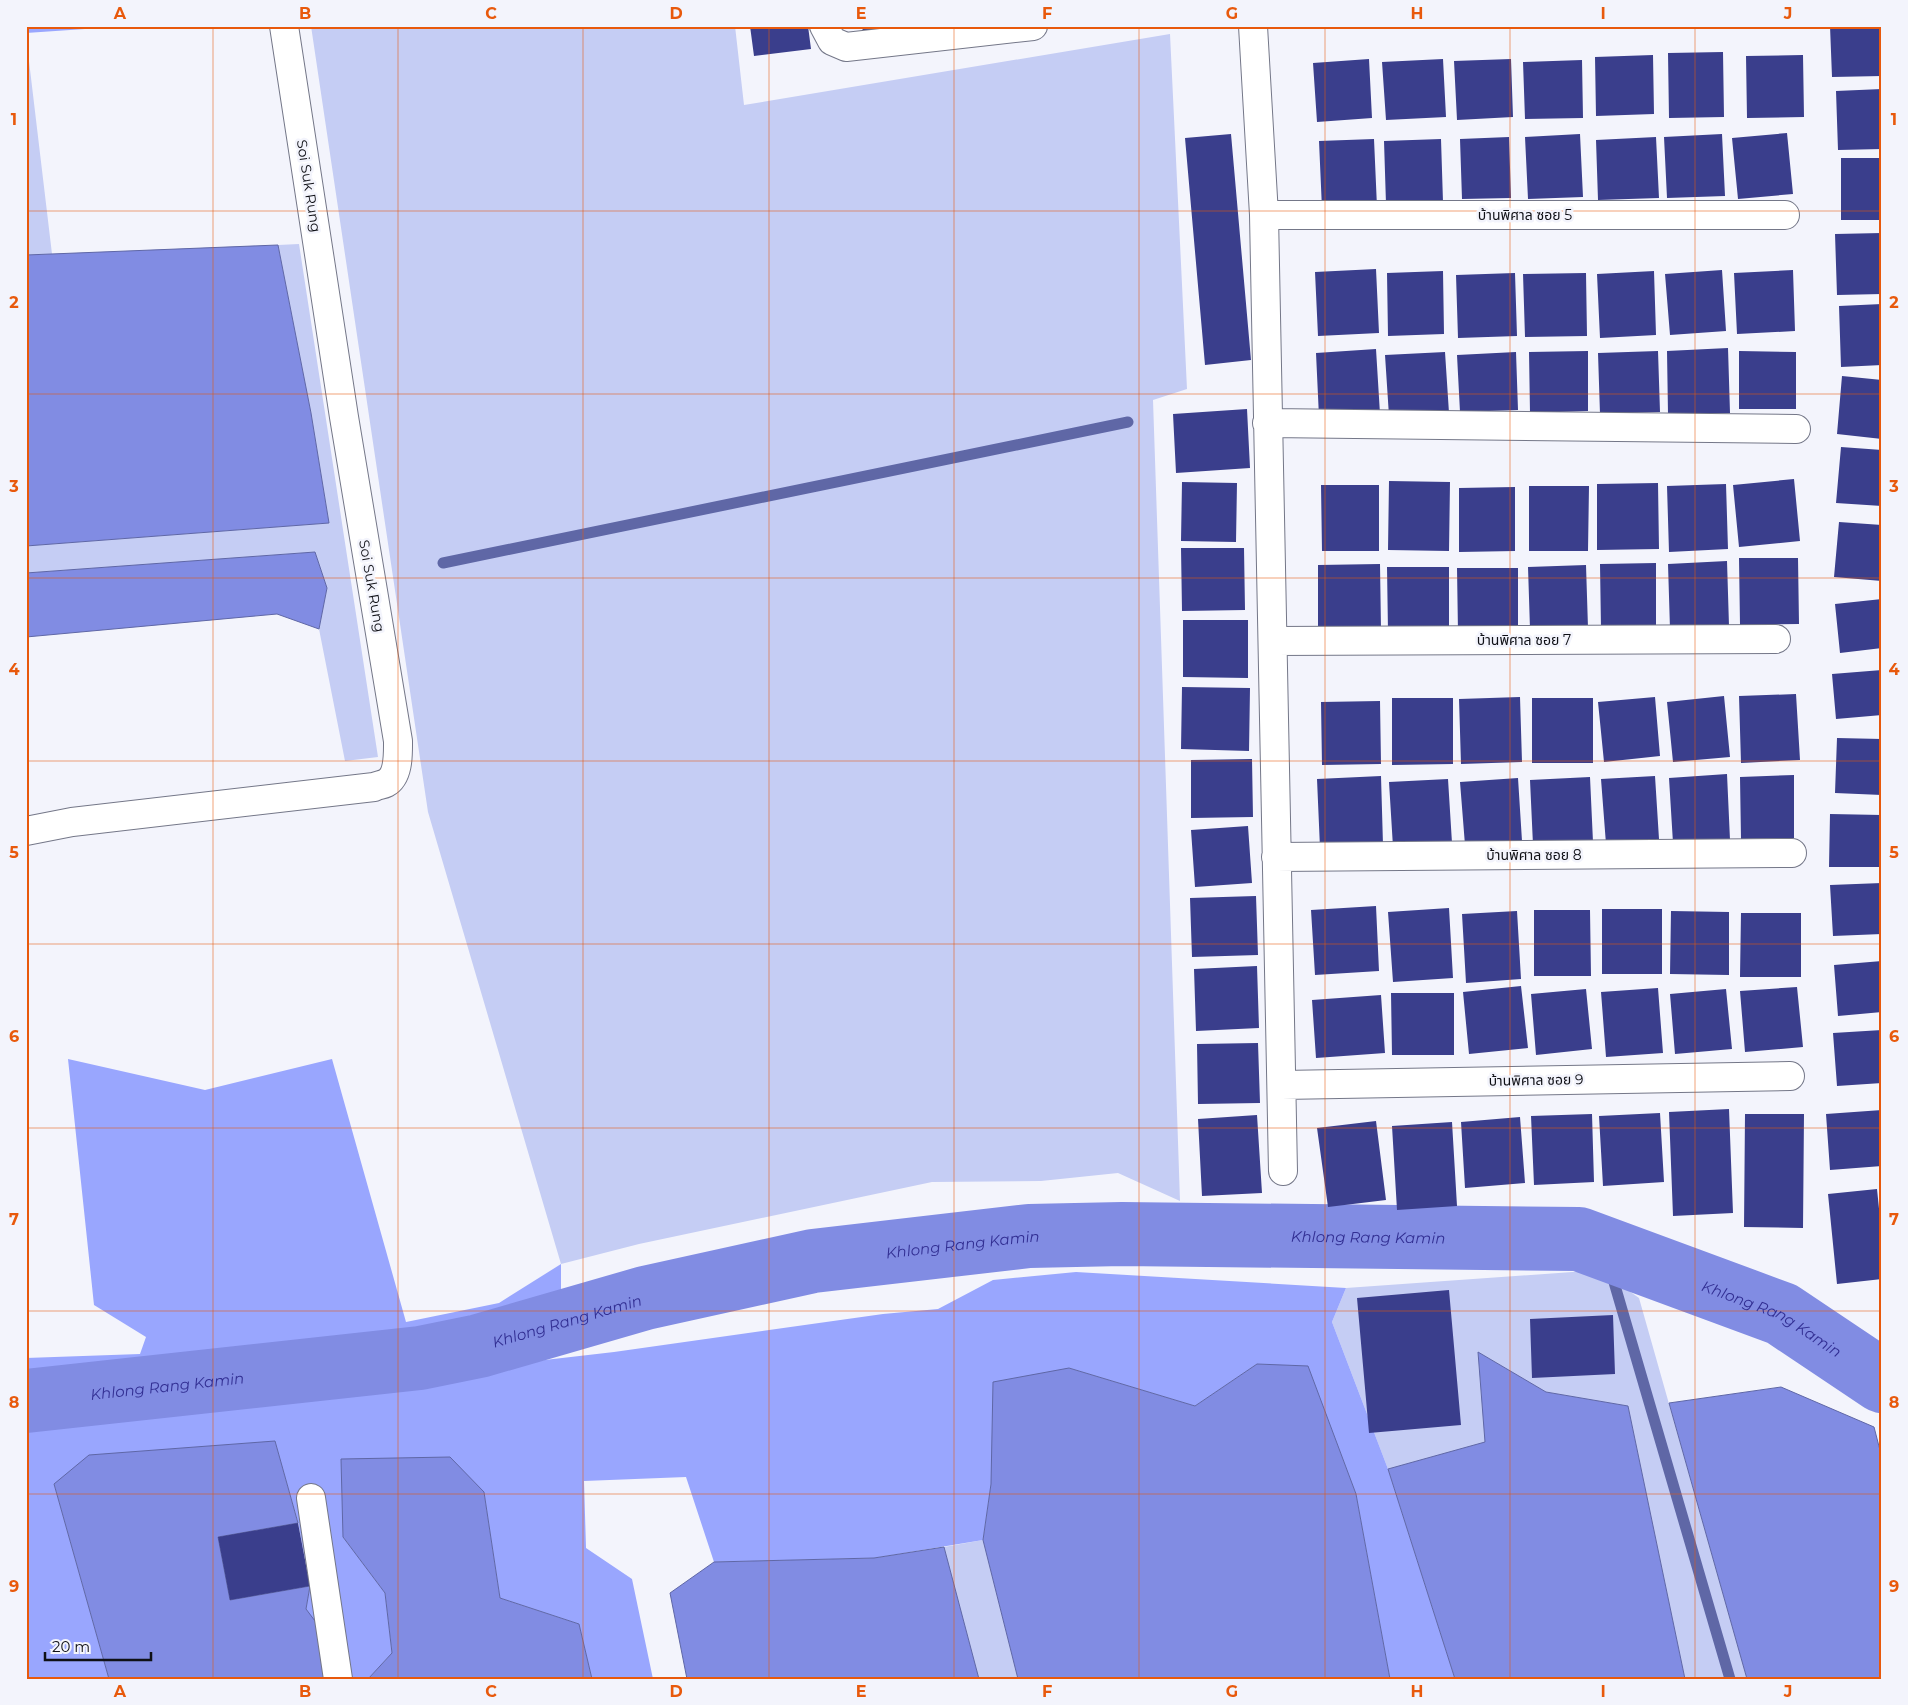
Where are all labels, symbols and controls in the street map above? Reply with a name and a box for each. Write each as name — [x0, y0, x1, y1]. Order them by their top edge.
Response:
text: A — [113, 4, 127, 23]
text: B — [299, 4, 311, 23]
text: C — [485, 4, 497, 23]
text: D — [669, 4, 683, 23]
text: E — [856, 4, 866, 23]
text: F — [1042, 4, 1052, 23]
text: G — [1226, 4, 1238, 23]
text: H — [1411, 4, 1423, 23]
text: I — [1600, 4, 1606, 23]
text: J — [1783, 4, 1792, 23]
text: 1 — [11, 110, 17, 129]
text: 1 — [1891, 110, 1897, 129]
street label: Soi Suk Rung — [293, 138, 325, 234]
street label: บ้านพิศาล ซอย 5 — [1478, 206, 1572, 224]
text: 2 — [9, 293, 19, 312]
text: 2 — [1889, 293, 1899, 312]
text: 3 — [8, 477, 19, 496]
text: 3 — [1888, 477, 1899, 496]
street label: Soi Suk Rung — [355, 538, 389, 634]
street label: บ้านพิศาล ซอย 7 — [1477, 631, 1571, 649]
text: 4 — [8, 660, 20, 679]
text: 4 — [1888, 660, 1900, 679]
text: 5 — [9, 843, 19, 862]
text: 5 — [1889, 843, 1899, 862]
street label: บ้านพิศาล ซอย 8 — [1486, 846, 1582, 864]
text: 6 — [9, 1027, 19, 1046]
text: 6 — [1889, 1027, 1899, 1046]
street label: บ้านพิศาล ซอย 9 — [1488, 1070, 1584, 1090]
text: 7 — [9, 1210, 19, 1229]
text: 7 — [1889, 1210, 1899, 1229]
water label: Khlong Rang Kamin — [885, 1226, 1040, 1262]
water label: Khlong Rang Kamin — [1291, 1226, 1446, 1247]
water label: Khlong Rang Kamin — [1699, 1276, 1845, 1361]
water label: Khlong Rang Kamin — [490, 1290, 644, 1351]
water label: Khlong Rang Kamin — [89, 1368, 245, 1403]
text: 8 — [9, 1393, 19, 1412]
text: 8 — [1889, 1393, 1899, 1412]
text: 9 — [9, 1577, 19, 1596]
text: 9 — [1889, 1577, 1899, 1596]
scale bar — [45, 1630, 151, 1662]
text: 20 m — [52, 1637, 90, 1656]
text: A — [113, 1682, 127, 1701]
text: B — [299, 1682, 311, 1701]
text: C — [485, 1682, 497, 1701]
text: D — [669, 1682, 683, 1701]
text: E — [856, 1682, 866, 1701]
text: F — [1042, 1682, 1052, 1701]
text: G — [1226, 1682, 1238, 1701]
text: H — [1411, 1682, 1423, 1701]
text: I — [1600, 1682, 1606, 1701]
text: J — [1783, 1682, 1792, 1701]

